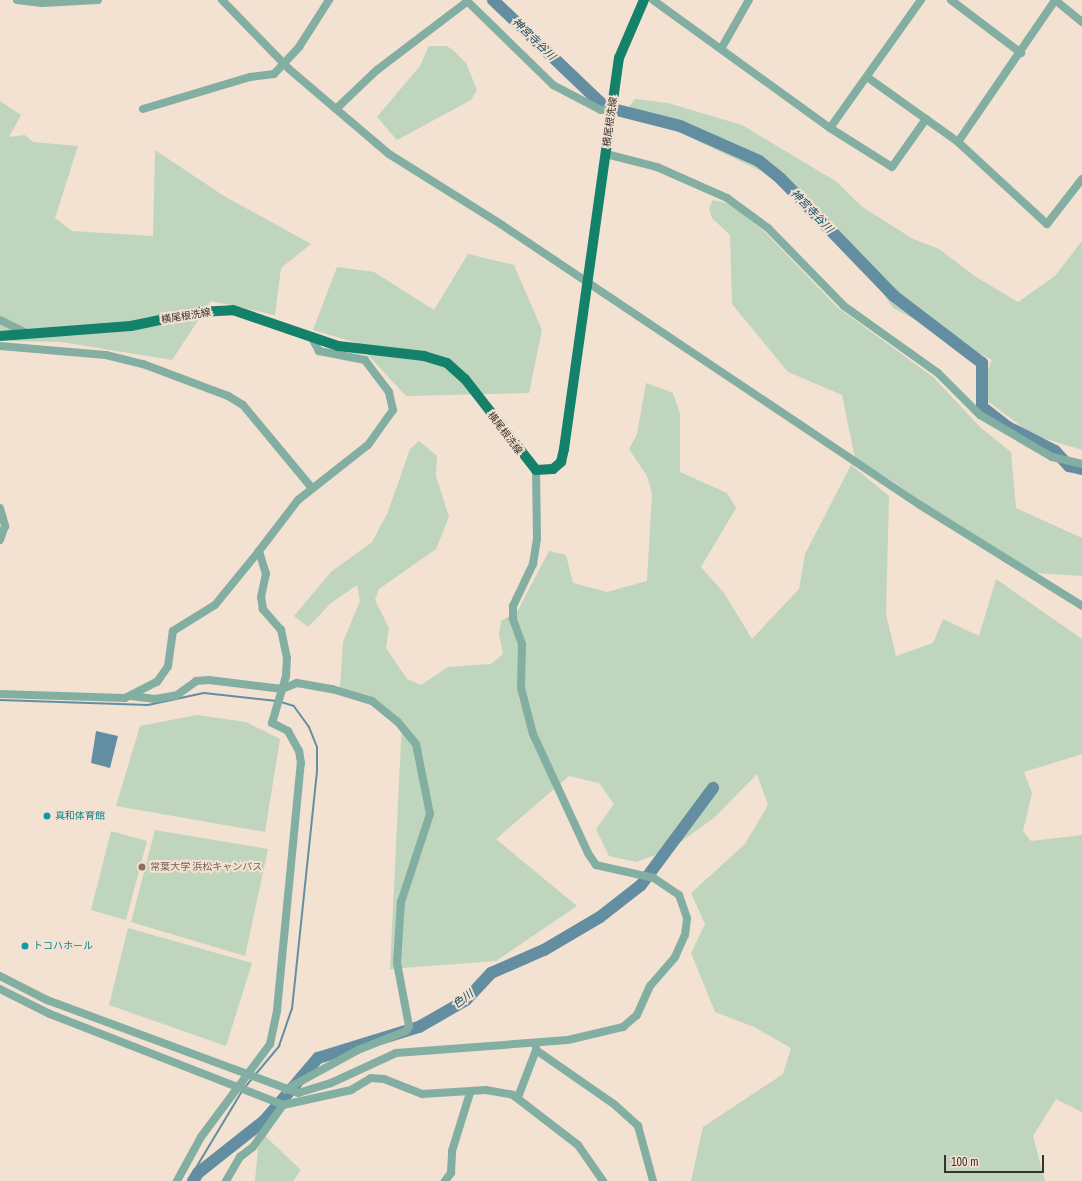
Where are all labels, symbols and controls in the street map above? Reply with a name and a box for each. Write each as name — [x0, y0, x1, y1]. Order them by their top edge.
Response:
water label: 神宮寺谷川 — [510, 15, 558, 63]
street label: 横尾根洗線 — [601, 96, 619, 148]
water label: 神宮寺谷川 — [788, 187, 836, 235]
street label: 横尾根洗線 — [160, 306, 212, 326]
street label: 横尾根洗線 — [485, 409, 525, 457]
place label: 真和体育館 — [55, 810, 105, 822]
marker: 真和体育館 — [42, 811, 52, 821]
place label: 常葉大学 浜松キャンパス — [150, 861, 262, 873]
marker: 常葉大学 浜松キャンパス — [137, 862, 147, 872]
place label: トコハホール — [33, 940, 93, 952]
marker: トコハホール — [20, 941, 30, 951]
water label: 色川 — [450, 987, 476, 1011]
scale bar — [946, 1147, 1046, 1173]
text: 100 m — [951, 1154, 978, 1170]

